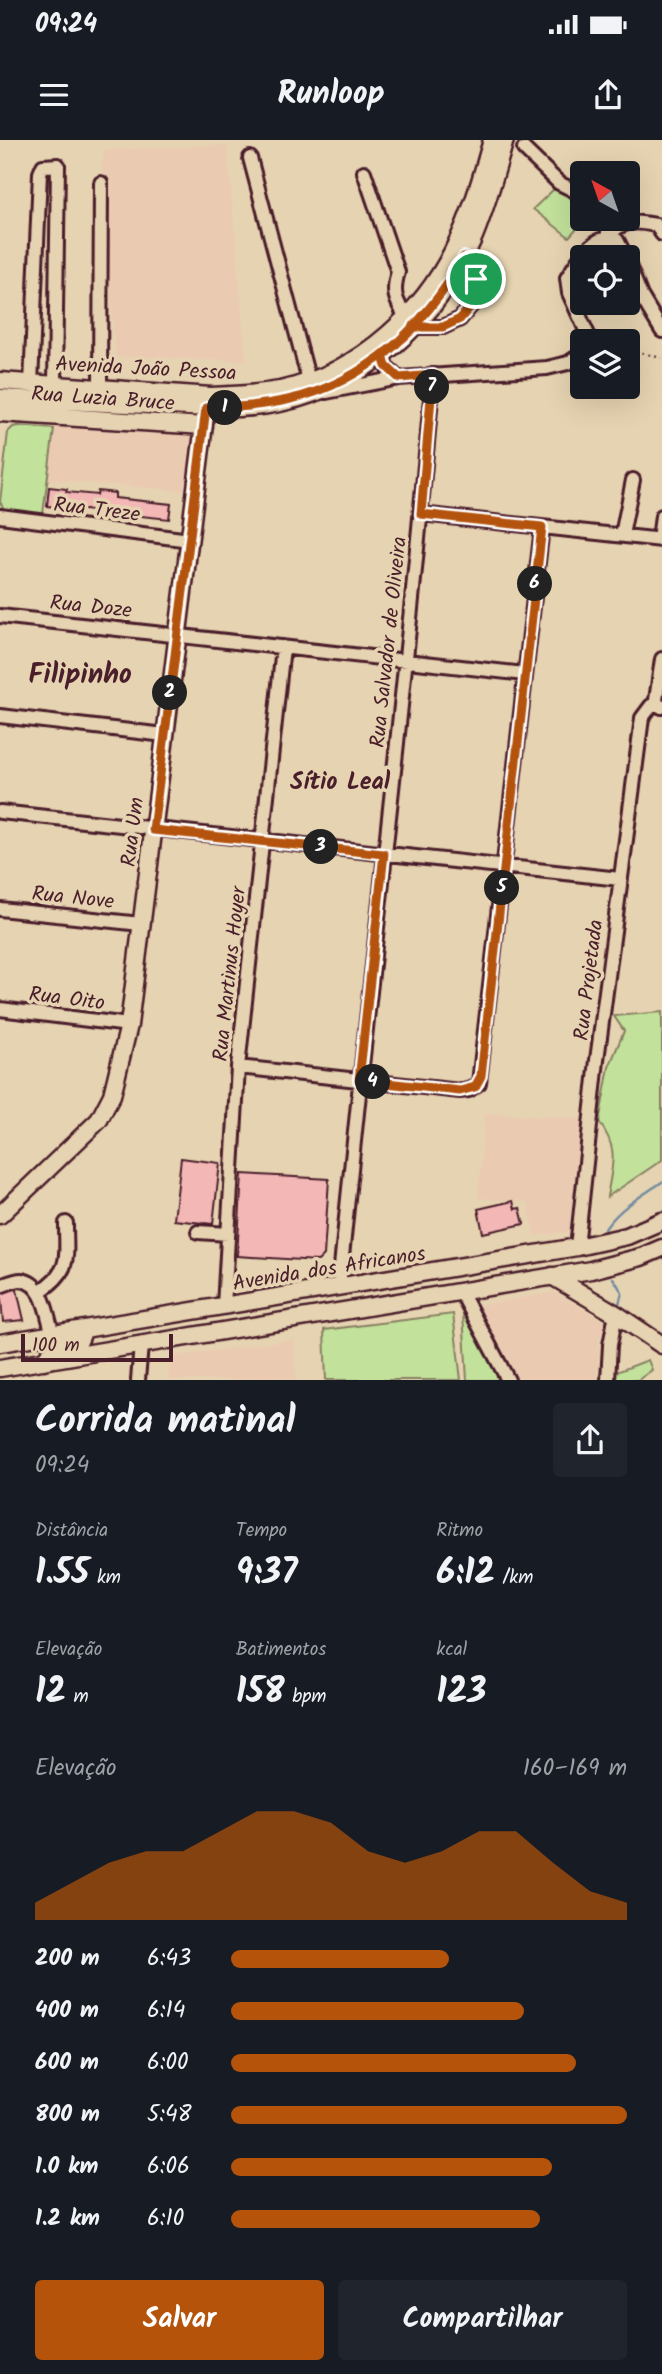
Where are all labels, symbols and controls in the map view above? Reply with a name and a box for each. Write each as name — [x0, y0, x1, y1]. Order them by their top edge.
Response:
text: 09:24 — [35, 4, 97, 46]
text: Runloop — [277, 69, 385, 120]
icon: menu — [35, 76, 73, 114]
icon: share — [589, 76, 627, 114]
north arrow — [570, 161, 640, 231]
map controls — [570, 161, 640, 399]
button: locate — [570, 245, 640, 315]
pin — [446, 249, 506, 309]
icon: arrive — [457, 260, 495, 298]
button: layers — [570, 329, 640, 399]
street label: Avenida João Pessoa — [55, 348, 237, 391]
pin: 7 — [414, 370, 450, 404]
text: 7 — [427, 371, 436, 401]
street label: Rua Luzia Bruce — [30, 378, 176, 421]
pin: 1 — [208, 390, 243, 426]
text: 1 — [222, 392, 227, 422]
street label: Rua Treze — [52, 489, 143, 532]
street label: Rua Salvador de Oliveira — [362, 535, 417, 749]
pin: 6 — [518, 566, 552, 602]
text: 6 — [529, 568, 540, 598]
street label: Rua Doze — [48, 587, 134, 628]
district label: Filipinho — [28, 653, 132, 698]
pin: 2 — [152, 676, 188, 710]
text: 2 — [164, 677, 175, 707]
district label: Sítio Leal — [290, 763, 391, 802]
street label: Rua Um — [113, 795, 154, 869]
pin: 3 — [304, 830, 338, 864]
text: 3 — [315, 831, 326, 861]
pin: 5 — [484, 870, 520, 906]
text: 5 — [497, 872, 506, 902]
street label: Rua Nove — [30, 878, 116, 919]
street label: Rua Martinus Hoyer — [205, 884, 256, 1063]
street label: Rua Projetada — [566, 918, 613, 1043]
street label: Rua Oito — [27, 978, 107, 1021]
pin: 4 — [356, 1065, 390, 1100]
text: 4 — [367, 1066, 378, 1096]
street label: Avenida dos Africanos — [230, 1238, 428, 1301]
scale bar — [21, 1331, 173, 1363]
text: 100 m — [32, 1331, 80, 1361]
text: Corrida matinal — [35, 1392, 296, 1452]
button: share — [553, 1403, 627, 1477]
text: 09:24 — [35, 1448, 89, 1484]
text: Distância — [35, 1516, 108, 1546]
text: Tempo — [236, 1516, 287, 1546]
text: Ritmo — [436, 1516, 483, 1546]
text: 1.55 — [35, 1546, 89, 1602]
text: 9:37 — [236, 1546, 298, 1602]
text: 6:12 — [436, 1546, 495, 1602]
text: km — [89, 1563, 121, 1593]
text: /km — [495, 1563, 533, 1593]
text: Elevação — [35, 1635, 102, 1665]
text: Batimentos — [236, 1635, 326, 1665]
text: kcal — [436, 1635, 467, 1665]
text: 12 — [35, 1665, 66, 1721]
text: 158 — [236, 1665, 285, 1721]
text: 123 — [436, 1665, 486, 1721]
text: m — [66, 1682, 89, 1712]
text: bpm — [285, 1682, 326, 1712]
text: Elevação — [35, 1751, 117, 1787]
text: 160–169 m — [523, 1751, 627, 1787]
text: 200 m — [35, 1941, 100, 1977]
text: 6:43 — [147, 1941, 191, 1977]
text: 400 m — [35, 1993, 99, 2029]
text: 6:14 — [147, 1993, 185, 2029]
text: 600 m — [35, 2045, 99, 2081]
text: 6:00 — [147, 2045, 188, 2081]
text: 800 m — [35, 2097, 100, 2133]
text: 5:48 — [147, 2097, 192, 2133]
text: 1.0 km — [35, 2149, 98, 2185]
text: 6:06 — [147, 2149, 190, 2185]
text: 1.2 km — [35, 2201, 100, 2237]
text: 6:10 — [147, 2201, 184, 2237]
button: Salvar — [35, 2280, 324, 2360]
button: Compartilhar — [338, 2280, 627, 2360]

